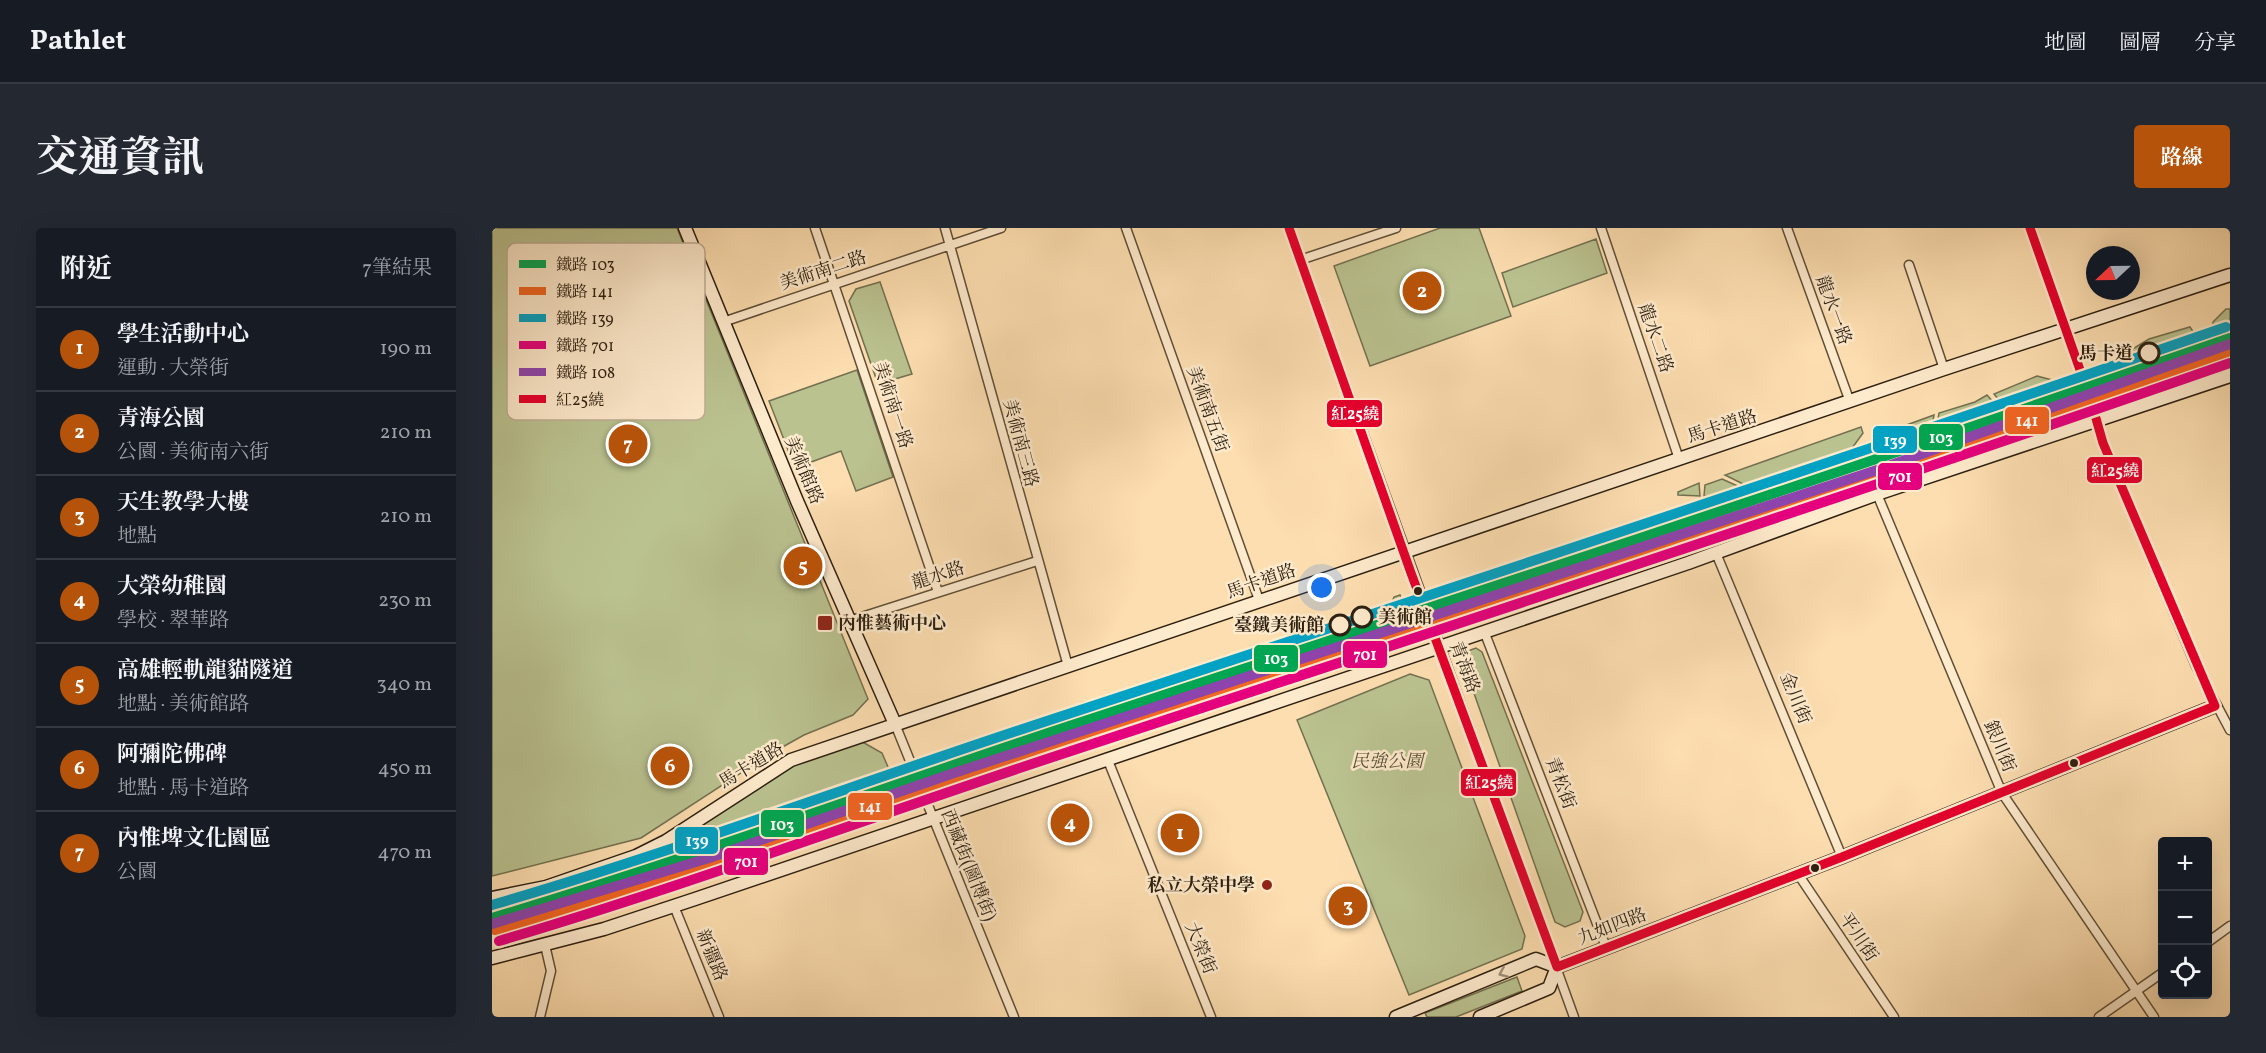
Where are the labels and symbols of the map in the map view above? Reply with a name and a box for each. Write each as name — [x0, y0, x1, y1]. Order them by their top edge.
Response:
legend — [507, 243, 705, 420]
street label: 美術南二路 — [777, 246, 870, 297]
north arrow — [2086, 246, 2140, 300]
text: 鐵路 103 — [556, 255, 615, 277]
pin: 2 — [1402, 268, 1442, 314]
street label: 龍水一路 — [1809, 272, 1857, 349]
text: 鐵路 141 — [556, 282, 613, 304]
street label: 龍水二路 — [1631, 300, 1678, 377]
text: 鐵路 139 — [556, 309, 614, 331]
text: 鐵路 701 — [556, 336, 614, 358]
place label: 馬卡道 — [2079, 342, 2133, 367]
marker: 馬卡道 — [2138, 342, 2160, 364]
street label: 美術南一路 — [866, 359, 917, 452]
text: 鐵路 108 — [556, 363, 615, 385]
street label: 美術南五街 — [1179, 363, 1234, 456]
text: 紅25繞 — [556, 390, 604, 412]
street label: 美術南三路 — [996, 397, 1043, 490]
line badge: 紅25繞 — [1326, 399, 1383, 428]
text: 紅25繞 — [1331, 404, 1379, 426]
street label: 馬卡道路 — [1684, 404, 1761, 450]
line badge: 141 — [2004, 406, 2050, 435]
text: 141 — [2016, 411, 2038, 433]
pin: 7 — [608, 422, 648, 466]
line badge: 103 — [1918, 423, 1964, 451]
line badge: 139 — [1872, 425, 1918, 454]
text: 103 — [1929, 428, 1953, 450]
text: 139 — [1883, 431, 1907, 453]
street label: 美術館路 — [777, 433, 828, 509]
line badge: 紅25繞 — [2086, 456, 2143, 484]
text: 紅25繞 — [2091, 461, 2139, 483]
line badge: 701 — [1877, 462, 1923, 491]
text: 701 — [1888, 467, 1912, 489]
pin: 5 — [784, 544, 822, 588]
street label: 龍水路 — [909, 556, 968, 597]
street label: 馬卡道路 — [1223, 559, 1300, 606]
your location — [1307, 573, 1336, 602]
unlabelled marker — [1412, 585, 1424, 597]
marker: 美術館 — [1351, 606, 1373, 628]
place label: 美術館 — [1378, 606, 1432, 631]
place label: 內惟藝術中心 — [838, 612, 946, 637]
marker: 內惟藝術中心 — [816, 614, 834, 632]
place label: 臺鐵美術館 — [1234, 614, 1324, 639]
marker: 臺鐵美術館 — [1329, 614, 1351, 636]
street label: 青海路 — [1442, 638, 1485, 697]
line badge: 701 — [1342, 640, 1388, 669]
line badge: 103 — [1253, 644, 1299, 673]
text: 701 — [1353, 645, 1377, 667]
text: 103 — [1264, 649, 1288, 671]
street label: 金川街 — [1773, 669, 1816, 728]
street label: 銀川街 — [1977, 717, 2021, 776]
street label: 馬卡道路 — [714, 737, 789, 796]
pin: 6 — [650, 744, 690, 788]
park label: 民強公園 — [1351, 750, 1426, 775]
street label: 青松街 — [1538, 754, 1581, 813]
unlabelled marker — [2068, 757, 2080, 769]
line badge: 紅25繞 — [1460, 768, 1517, 797]
text: 紅25繞 — [1465, 773, 1513, 795]
line badge: 141 — [847, 792, 893, 821]
text: 141 — [859, 797, 881, 819]
pin: 4 — [1050, 800, 1090, 846]
street label: 西藏街(圖博街) — [934, 806, 1001, 925]
line badge: 103 — [760, 809, 805, 838]
pin: 1 — [1160, 810, 1200, 856]
text: 103 — [770, 815, 794, 837]
line badge: 139 — [674, 826, 719, 855]
text: 139 — [685, 831, 709, 853]
line badge: 701 — [723, 847, 769, 876]
text: 701 — [734, 852, 758, 874]
unlabelled marker — [1809, 862, 1821, 874]
place label: 私立大榮中學 — [1147, 874, 1255, 899]
marker: 私立大榮中學 — [1260, 878, 1274, 892]
pin: 3 — [1328, 884, 1368, 928]
street label: 九如四路 — [1574, 903, 1651, 952]
street label: 平川街 — [1832, 908, 1883, 967]
street label: 大榮街 — [1178, 919, 1221, 978]
street label: 新疆路 — [689, 926, 732, 985]
one-way arrow — [1498, 966, 1509, 978]

